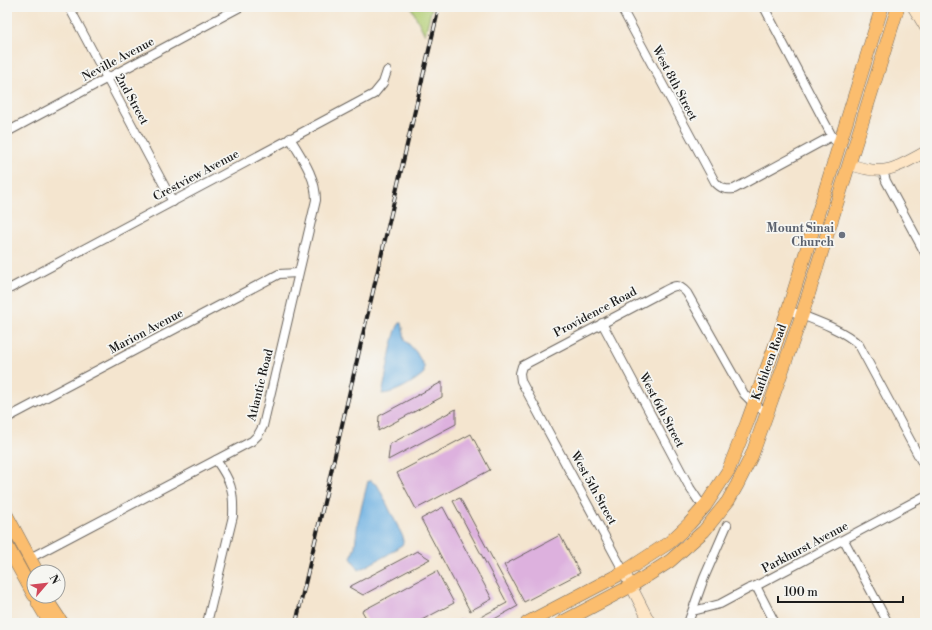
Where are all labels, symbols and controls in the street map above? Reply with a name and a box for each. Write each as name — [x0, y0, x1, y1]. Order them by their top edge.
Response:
street label: Neville Avenue — [79, 34, 157, 85]
street label: West 8th Street — [648, 43, 701, 124]
street label: 2nd Street — [111, 71, 152, 128]
street label: Crestview Avenue — [151, 146, 242, 204]
place label: Mount Sinai Church — [767, 221, 835, 250]
marker: Mount Sinai Church — [837, 230, 847, 240]
street label: Providence Road — [551, 284, 640, 341]
street label: Marion Avenue — [107, 306, 186, 357]
street label: Kathleen Road — [749, 322, 790, 402]
street label: Atlantic Road — [244, 347, 277, 424]
street label: West 6th Street — [635, 370, 688, 451]
street label: West 5th Street — [567, 448, 620, 528]
street label: Parkhurst Avenue — [759, 518, 851, 577]
north arrow — [26, 564, 66, 604]
text: N — [46, 573, 62, 587]
scale bar — [778, 578, 903, 604]
text: 100 m — [784, 585, 818, 600]

